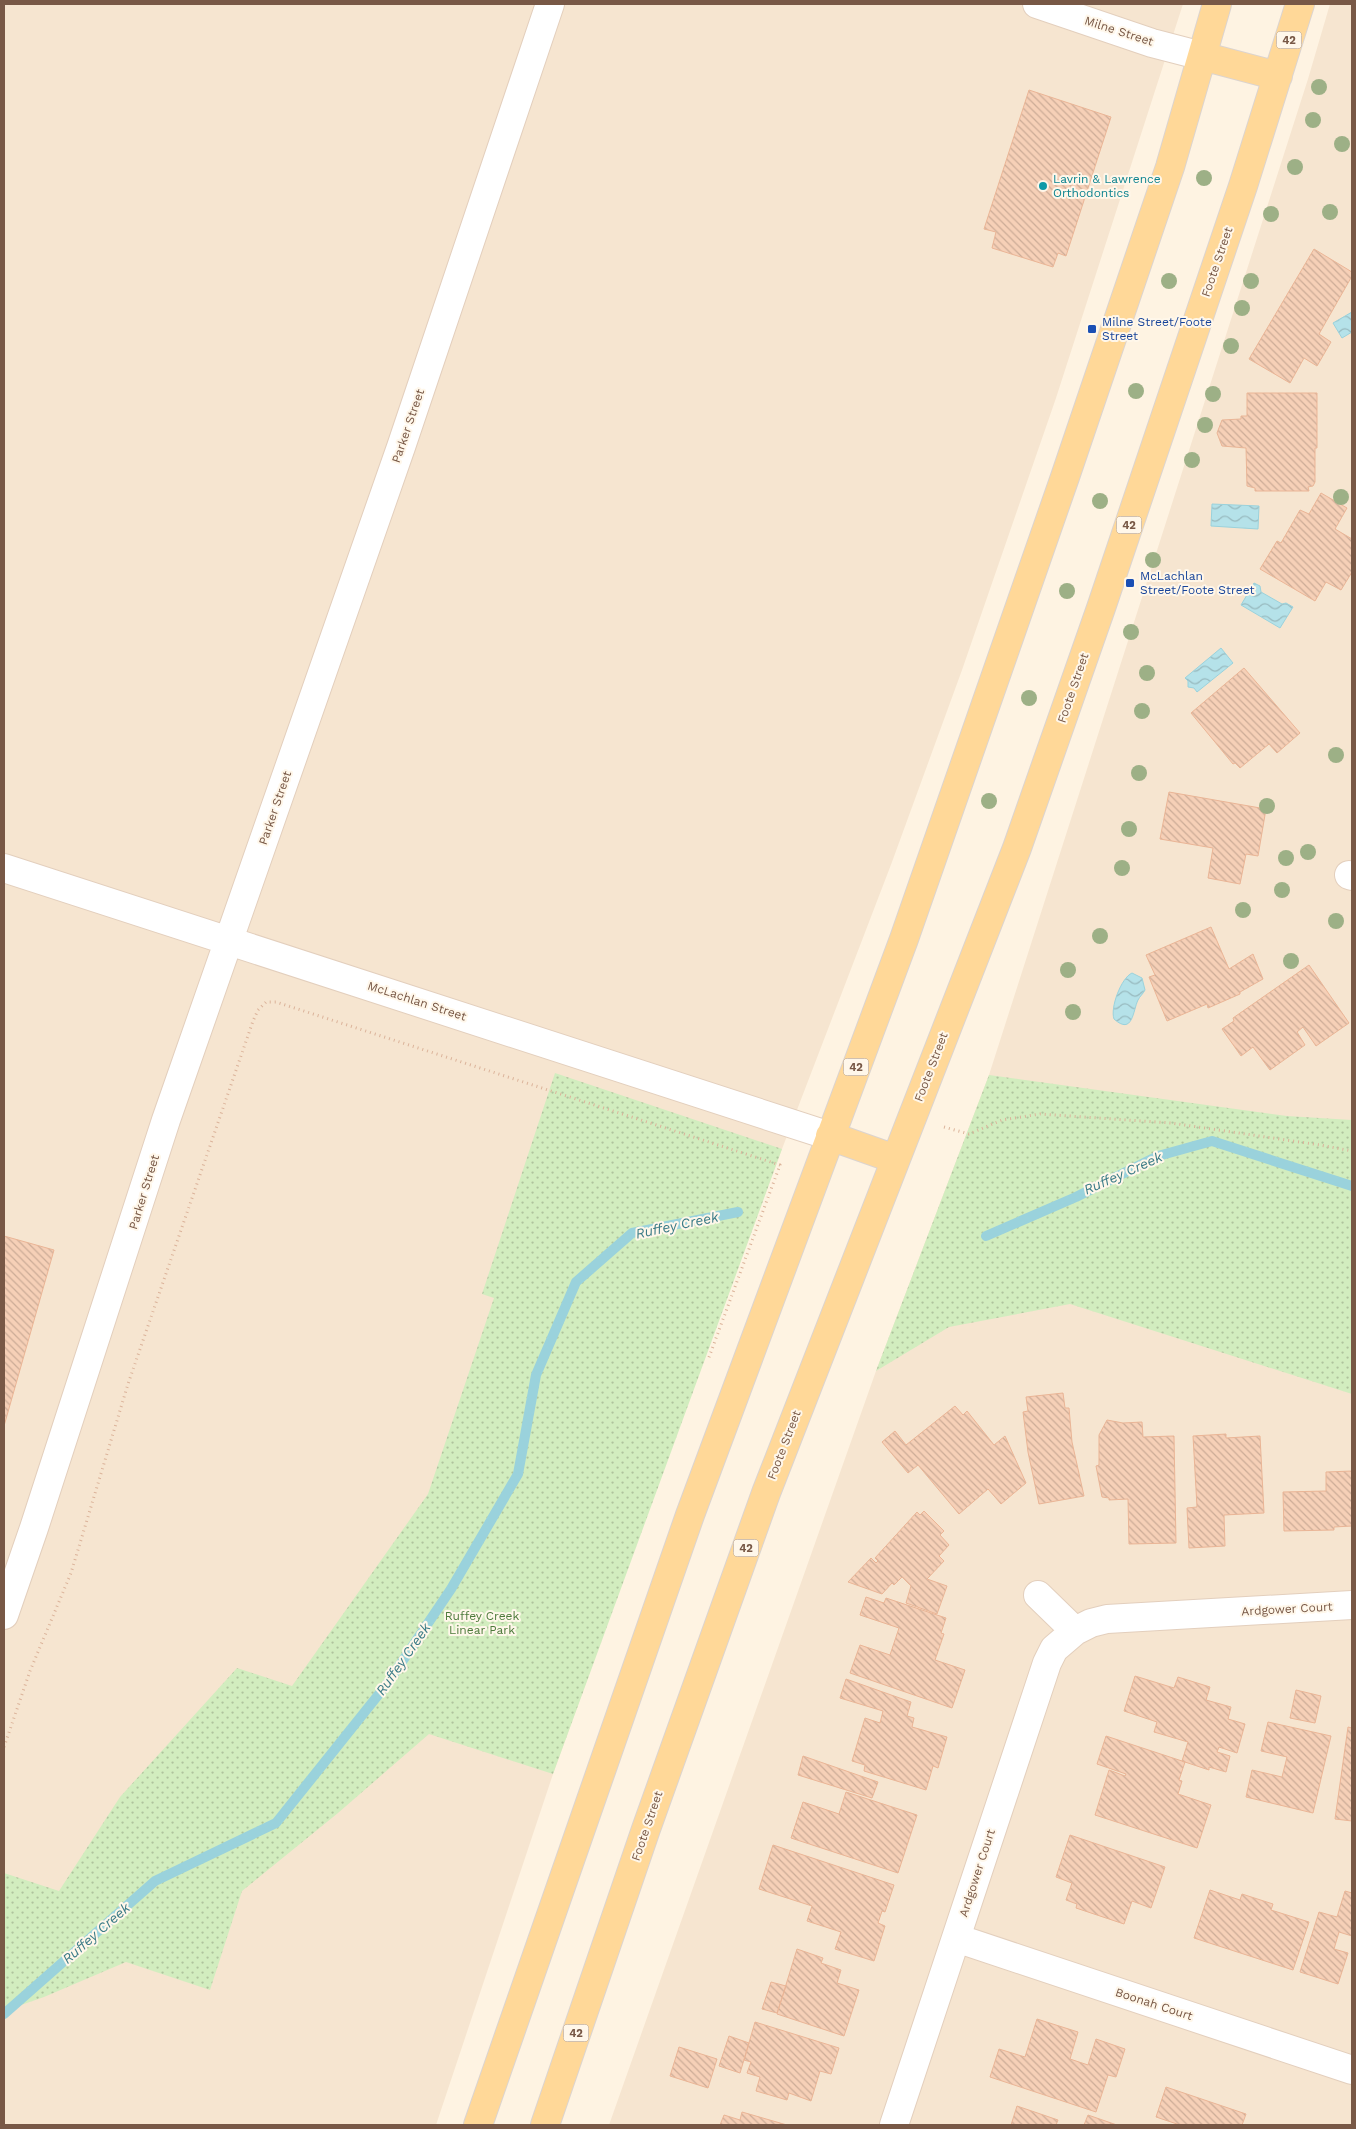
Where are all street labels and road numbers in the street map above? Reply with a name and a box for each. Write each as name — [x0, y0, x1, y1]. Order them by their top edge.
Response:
street label: Milne Street — [1083, 13, 1155, 49]
road number: 42 — [1276, 32, 1302, 48]
street label: Foote Street — [1198, 225, 1236, 299]
street label: Parker Street — [389, 387, 427, 465]
road number: 42 — [1116, 516, 1142, 534]
street label: Foote Street — [1054, 651, 1092, 725]
street label: Parker Street — [256, 769, 294, 847]
street label: McLachlan Street — [366, 978, 468, 1024]
street label: Foote Street — [911, 1030, 951, 1104]
road number: 42 — [844, 1058, 868, 1076]
street label: Parker Street — [126, 1153, 162, 1231]
street label: Foote Street — [764, 1408, 804, 1482]
road number: 42 — [734, 1540, 758, 1556]
street label: Ardgower Court — [1241, 1600, 1333, 1618]
street label: Foote Street — [628, 1789, 666, 1863]
street label: Ardgower Court — [956, 1827, 998, 1919]
street label: Boonah Court — [1114, 1985, 1194, 2023]
road number: 42 — [564, 2025, 588, 2042]

